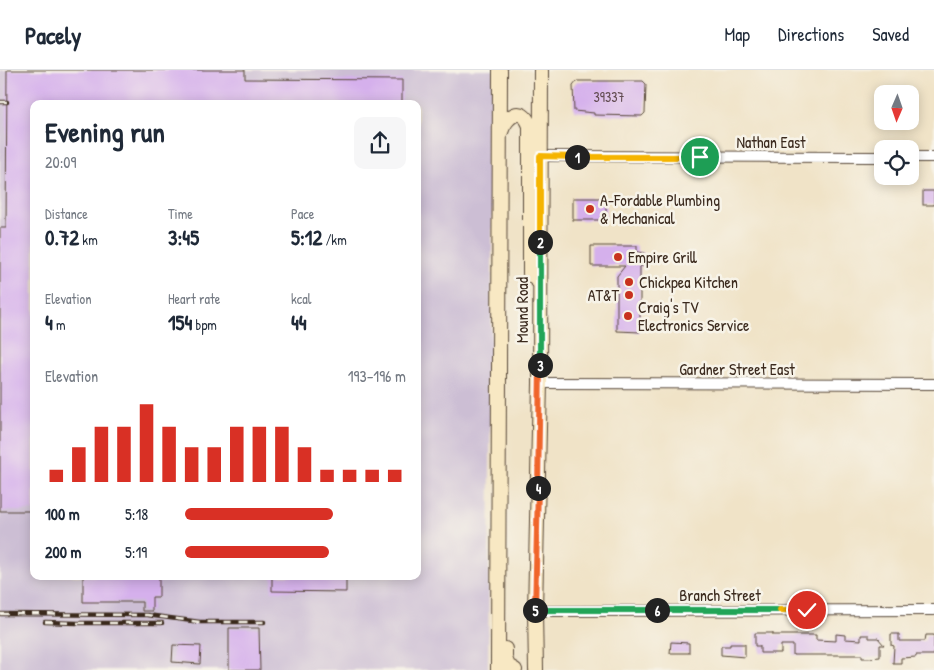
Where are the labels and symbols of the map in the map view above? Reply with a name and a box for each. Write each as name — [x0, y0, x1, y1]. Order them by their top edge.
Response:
north arrow — [874, 85, 919, 130]
house number: 39337 — [594, 87, 625, 106]
street label: Nathan East — [736, 131, 806, 153]
pin — [679, 136, 721, 178]
pin: 1 — [564, 144, 590, 170]
place label: A-Fordable Plumbing & Mechanical — [600, 189, 720, 229]
marker: A-Fordable Plumbing & Mechanical — [584, 203, 596, 215]
pin: 2 — [528, 230, 552, 254]
place label: Empire Grill — [628, 246, 697, 268]
marker: Empire Grill — [612, 251, 624, 263]
place label: Chickpea Kitchen — [639, 271, 738, 293]
marker: Chickpea Kitchen — [623, 276, 635, 288]
street label: Mound Road — [511, 277, 533, 343]
place label: AT&T — [588, 284, 620, 306]
marker: AT&T — [623, 289, 635, 301]
place label: Craig's TV Electronics Service — [638, 296, 750, 336]
marker: Craig's TV Electronics Service — [622, 310, 634, 322]
pin: 3 — [528, 352, 552, 378]
street label: Gardner Street East — [679, 358, 795, 380]
pin: 4 — [526, 476, 550, 500]
street label: Branch Street — [679, 584, 761, 606]
pin — [786, 589, 828, 631]
pin: 5 — [522, 598, 548, 622]
pin: 6 — [644, 598, 670, 622]

